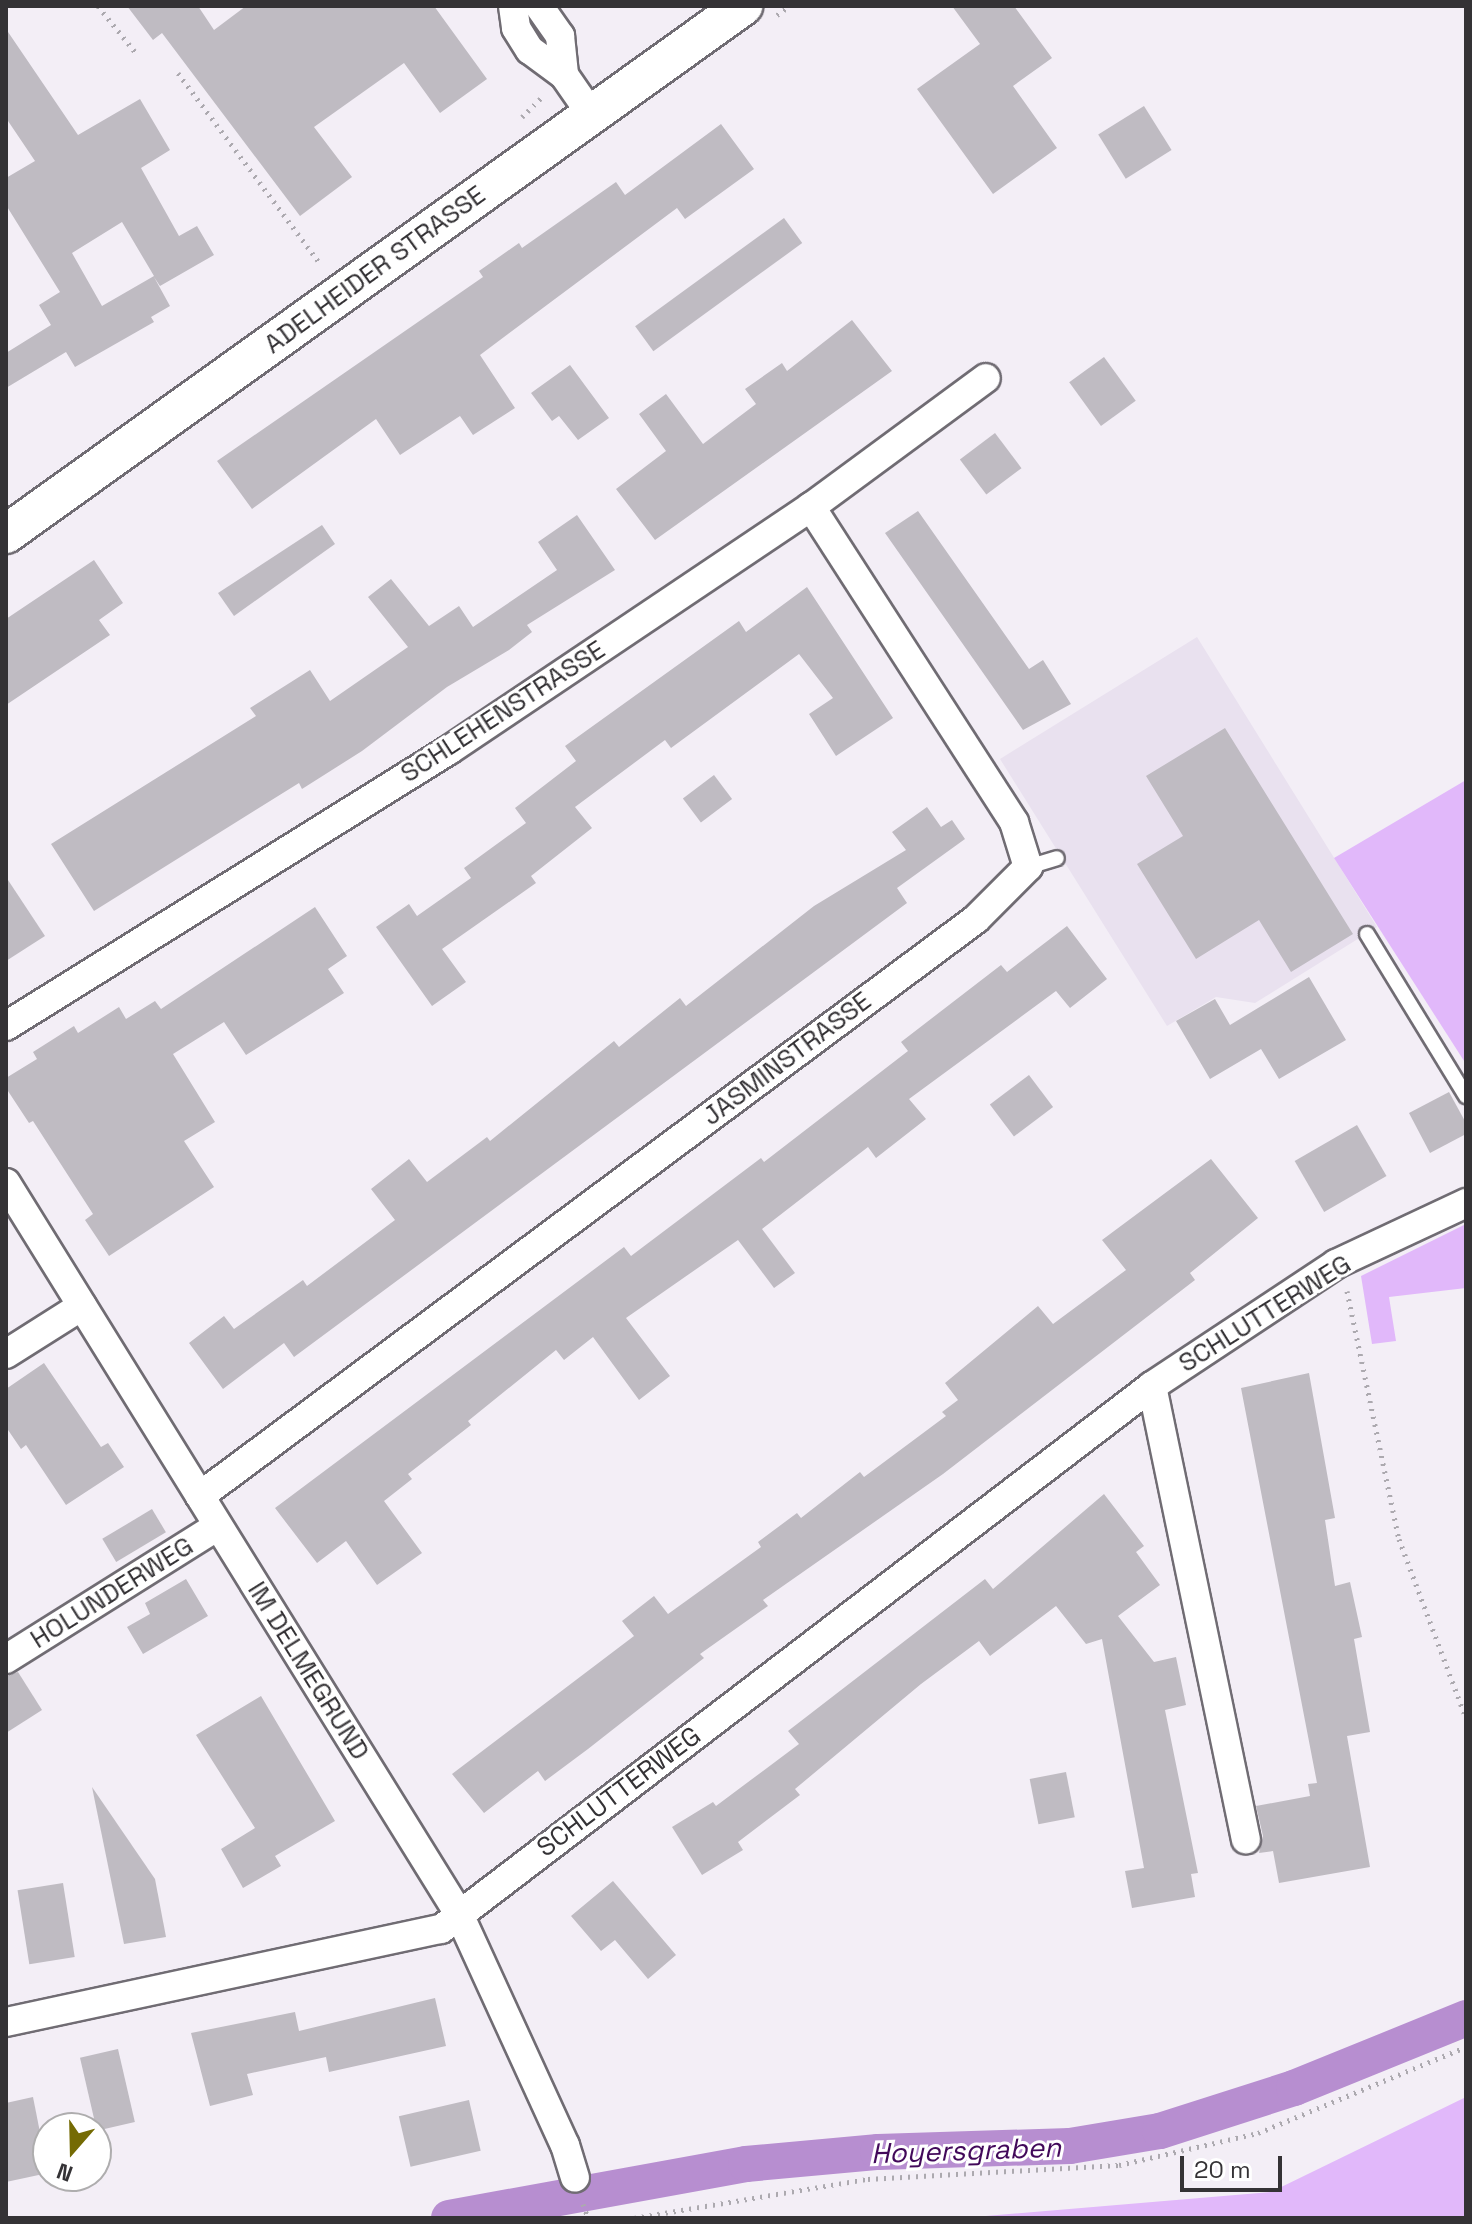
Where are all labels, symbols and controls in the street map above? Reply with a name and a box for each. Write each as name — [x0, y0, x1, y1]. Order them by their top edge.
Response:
street label: ADELHEIDER STRASSE — [259, 179, 491, 361]
street label: SCHLEHENSTRASSE — [395, 634, 611, 790]
street label: JASMINSTRASSE — [697, 986, 877, 1132]
street label: SCHLUTTERWEG — [1173, 1249, 1357, 1379]
street label: HOLUNDERWEG — [25, 1531, 199, 1655]
street label: IM DELMEGRUND — [241, 1576, 375, 1766]
street label: SCHLUTTERWEG — [531, 1720, 707, 1864]
north arrow — [32, 2112, 112, 2192]
water label: Hoyersgraben — [870, 2130, 1062, 2170]
scale bar — [1184, 2140, 1286, 2190]
text: 20 m — [1194, 2154, 1251, 2185]
text: N — [53, 2157, 76, 2188]

